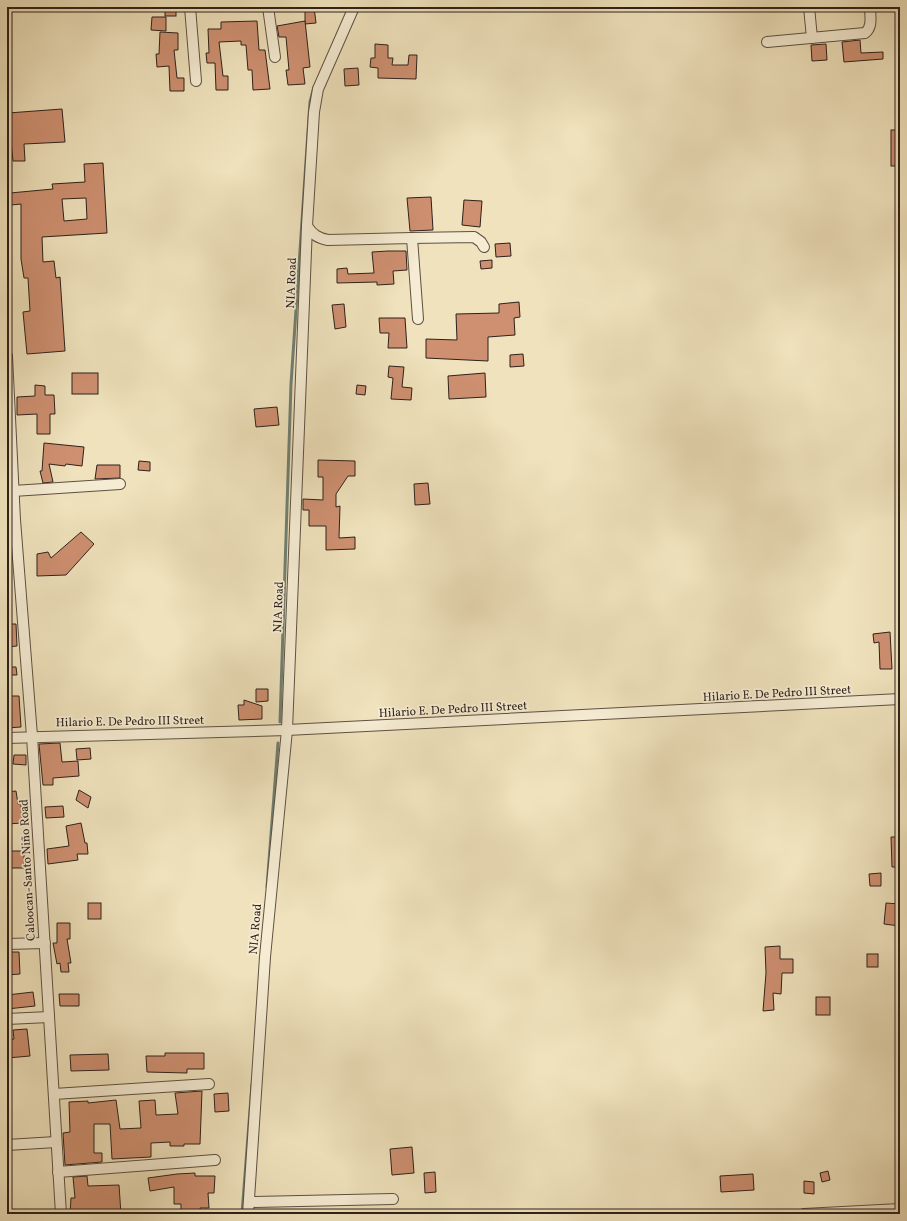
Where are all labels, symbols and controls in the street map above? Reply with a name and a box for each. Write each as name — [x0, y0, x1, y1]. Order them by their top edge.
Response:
street label: NIA Road — [283, 257, 301, 309]
street label: NIA Road — [270, 581, 288, 633]
street label: Hilario E. De Pedro III Street — [702, 682, 852, 706]
street label: Hilario E. De Pedro III Street — [378, 698, 528, 722]
street label: Hilario E. De Pedro III Street — [56, 713, 204, 731]
street label: Caloocan-Santo Niño Road — [16, 798, 40, 941]
street label: NIA Road — [246, 903, 266, 955]

